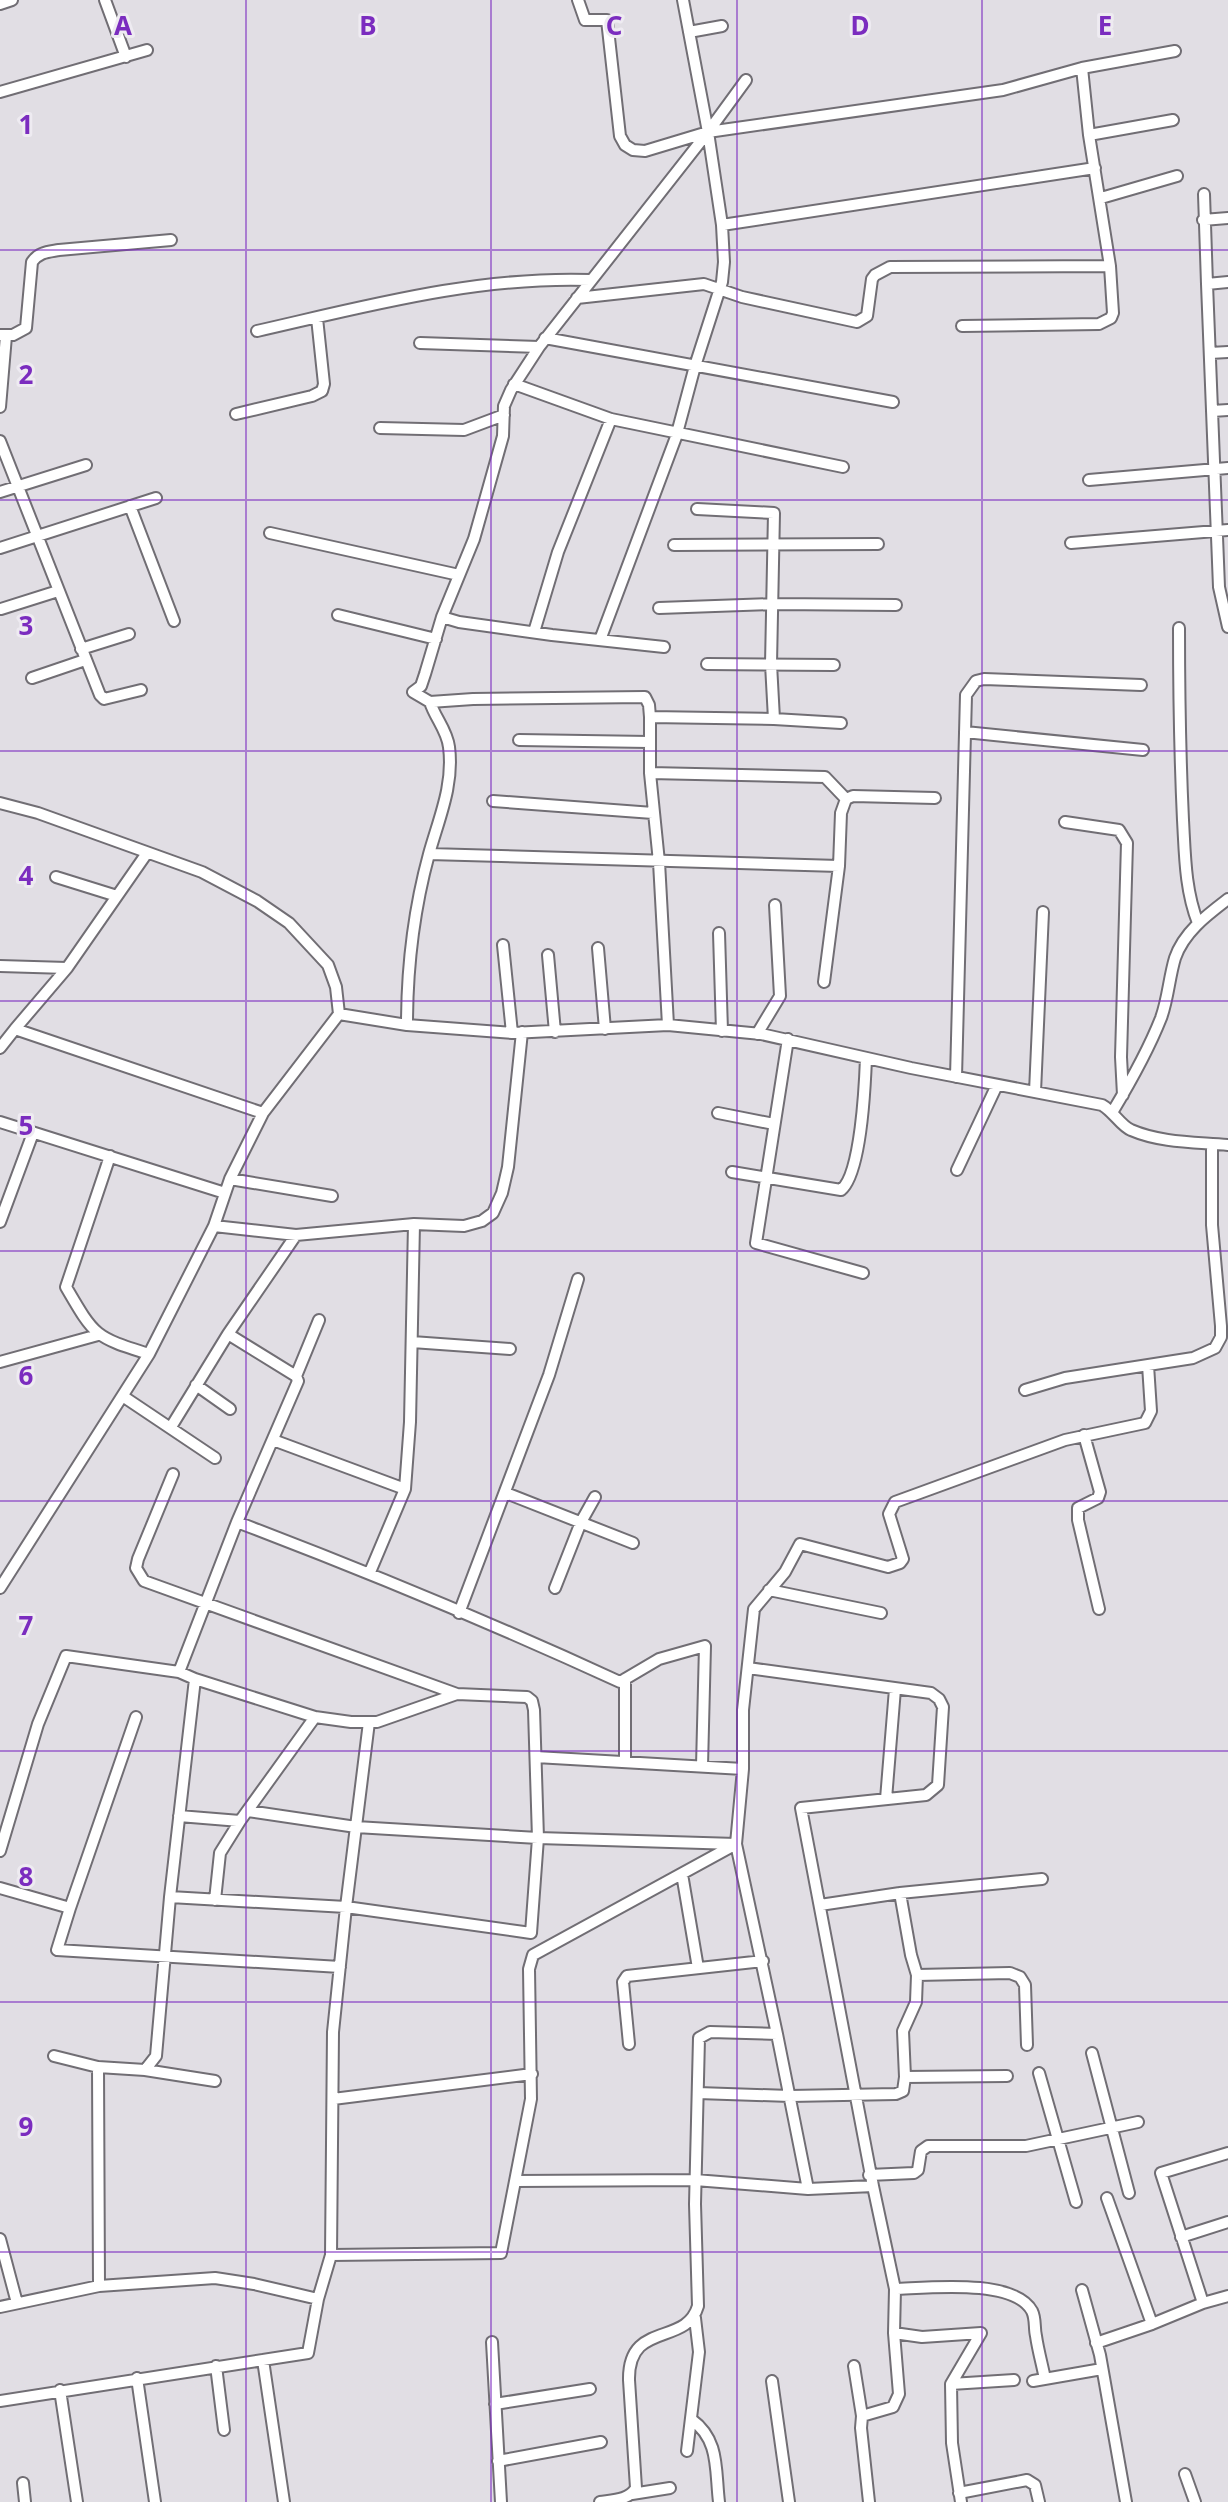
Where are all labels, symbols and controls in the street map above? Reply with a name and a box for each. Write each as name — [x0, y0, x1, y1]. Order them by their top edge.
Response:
text: A — [114, 7, 132, 43]
text: B — [359, 7, 377, 43]
text: C — [606, 7, 622, 43]
text: D — [850, 7, 870, 43]
text: E — [1098, 7, 1112, 43]
text: 1 — [19, 106, 33, 142]
text: 2 — [19, 356, 34, 392]
text: 3 — [19, 607, 33, 643]
text: 4 — [19, 857, 34, 893]
text: 5 — [19, 1107, 33, 1143]
text: 6 — [19, 1357, 34, 1393]
text: 7 — [19, 1607, 34, 1643]
text: 8 — [19, 1858, 33, 1894]
text: 9 — [19, 2108, 33, 2144]

